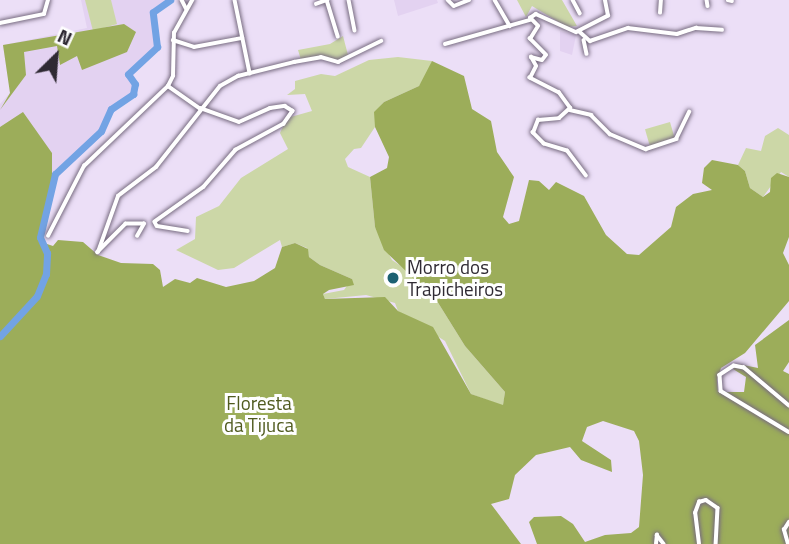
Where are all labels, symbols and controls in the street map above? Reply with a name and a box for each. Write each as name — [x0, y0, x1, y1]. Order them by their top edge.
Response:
north arrow — [21, 21, 91, 91]
text: N — [53, 21, 77, 52]
place label: Morro dos Trapicheiros — [407, 256, 503, 300]
marker: Morro dos Trapicheiros — [385, 270, 401, 286]
park label: Floresta da Tijuca — [224, 392, 294, 436]

